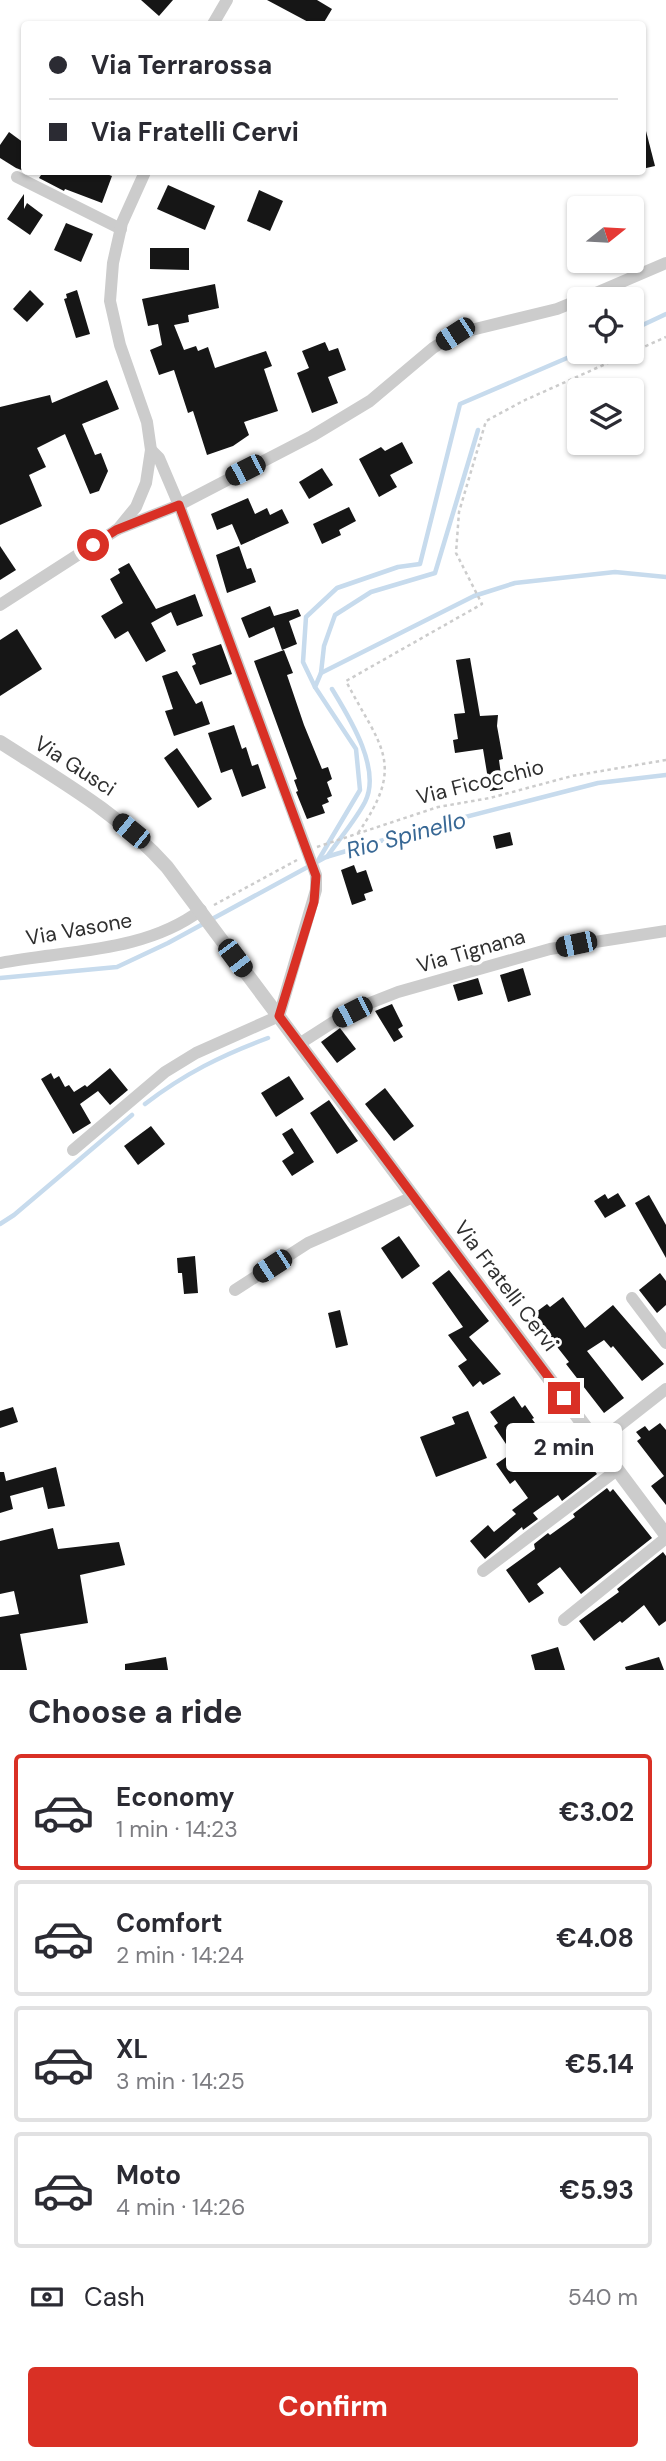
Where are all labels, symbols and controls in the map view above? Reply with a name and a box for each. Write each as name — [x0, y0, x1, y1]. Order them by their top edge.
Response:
text: Via Terrarossa — [91, 48, 272, 82]
text: Via Fratelli Cervi — [91, 115, 299, 149]
north arrow — [567, 196, 644, 273]
map controls — [567, 196, 644, 455]
button: locate — [567, 287, 644, 364]
car — [432, 314, 479, 354]
button: layers — [567, 378, 644, 455]
car — [222, 451, 269, 489]
route start — [77, 529, 109, 561]
street label: Via Gusci — [29, 729, 121, 803]
street label: Via Ficocchio — [413, 753, 547, 811]
water label: Rio Spinello — [343, 805, 469, 865]
car — [109, 810, 154, 852]
street label: Via Vasone — [24, 906, 134, 952]
street label: Via Tignana — [414, 922, 528, 980]
car — [554, 929, 599, 959]
car — [214, 935, 257, 981]
car — [329, 993, 376, 1031]
street label: Via Fratelli Cervi — [448, 1215, 564, 1357]
car — [249, 1246, 296, 1286]
route end — [548, 1382, 580, 1414]
callout: 2 min — [506, 1422, 622, 1472]
text: 2 min — [534, 1432, 594, 1462]
text: Choose a ride — [28, 1691, 243, 1733]
text: Economy — [116, 1780, 234, 1814]
icon: car — [32, 1781, 95, 1844]
text: €3.02 — [559, 1795, 634, 1829]
text: 1 min · 14:23 — [116, 1814, 238, 1844]
text: Comfort — [116, 1906, 222, 1940]
icon: car — [32, 1907, 95, 1970]
text: €4.08 — [556, 1921, 634, 1955]
text: 2 min · 14:24 — [116, 1940, 244, 1970]
text: XL — [116, 2032, 148, 2066]
icon: car — [32, 2033, 95, 2096]
text: €5.14 — [565, 2047, 634, 2081]
text: 3 min · 14:25 — [116, 2066, 245, 2096]
text: Moto — [116, 2158, 181, 2192]
icon: car — [32, 2159, 95, 2222]
text: €5.93 — [560, 2173, 634, 2207]
text: 4 min · 14:26 — [116, 2192, 246, 2222]
icon: cash — [28, 2278, 66, 2316]
text: Cash — [84, 2280, 145, 2314]
text: 540 m — [568, 2282, 638, 2312]
button: Confirm — [28, 2367, 638, 2447]

